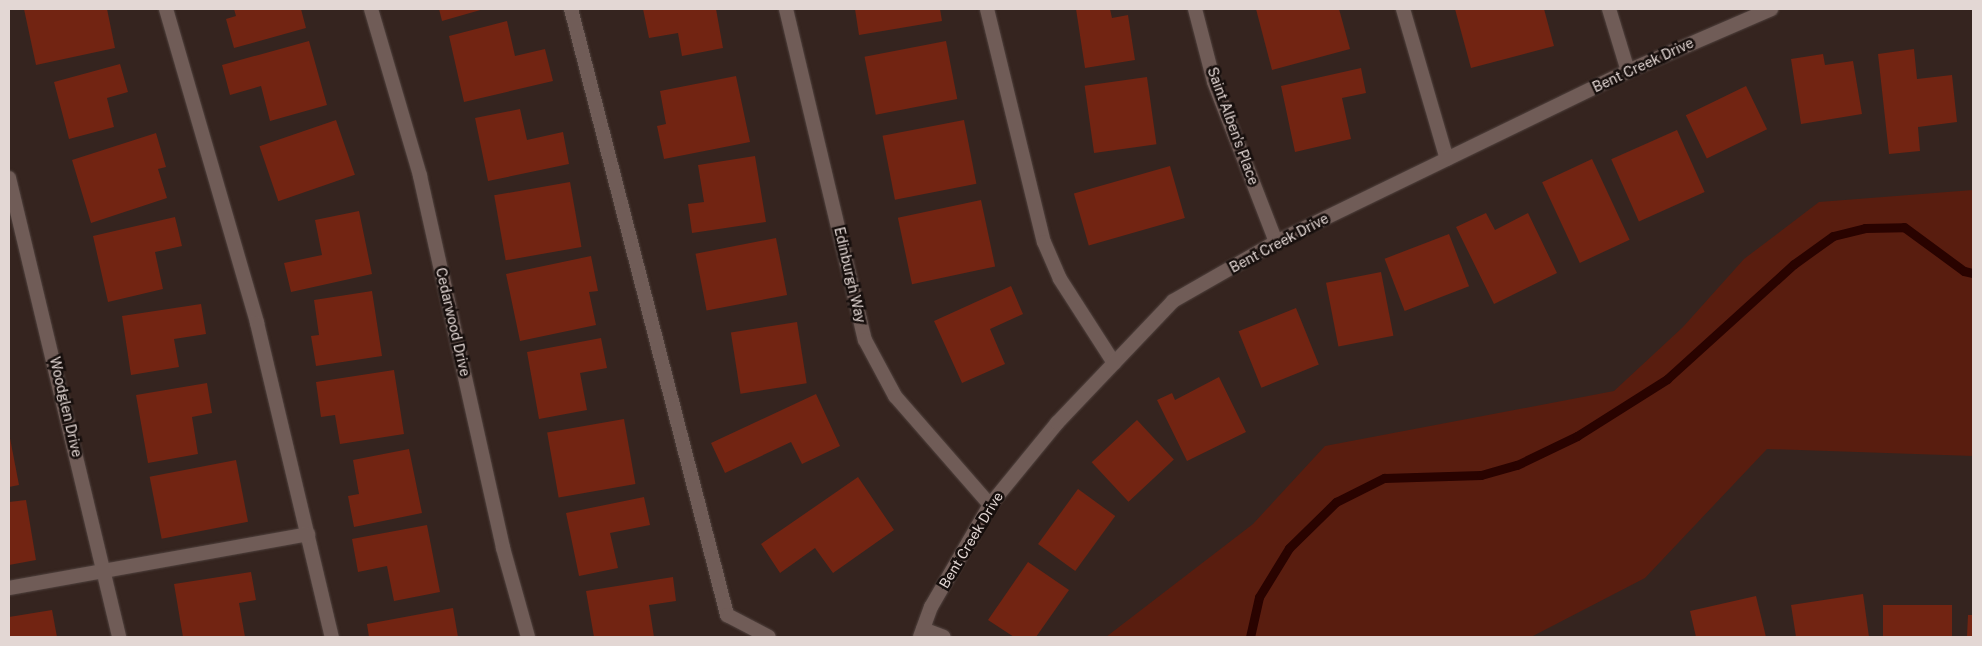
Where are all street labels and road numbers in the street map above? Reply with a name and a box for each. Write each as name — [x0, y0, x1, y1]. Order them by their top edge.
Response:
street label: Bent Creek Drive — [1590, 34, 1696, 96]
street label: Saint Alben's Place — [1204, 65, 1262, 187]
street label: Bent Creek Drive — [1227, 210, 1331, 276]
street label: Edinburgh Way — [831, 225, 869, 325]
street label: Cedarwood Drive — [432, 266, 474, 378]
street label: Woodglen Drive — [46, 355, 86, 459]
street label: Bent Creek Drive — [936, 489, 1006, 591]

